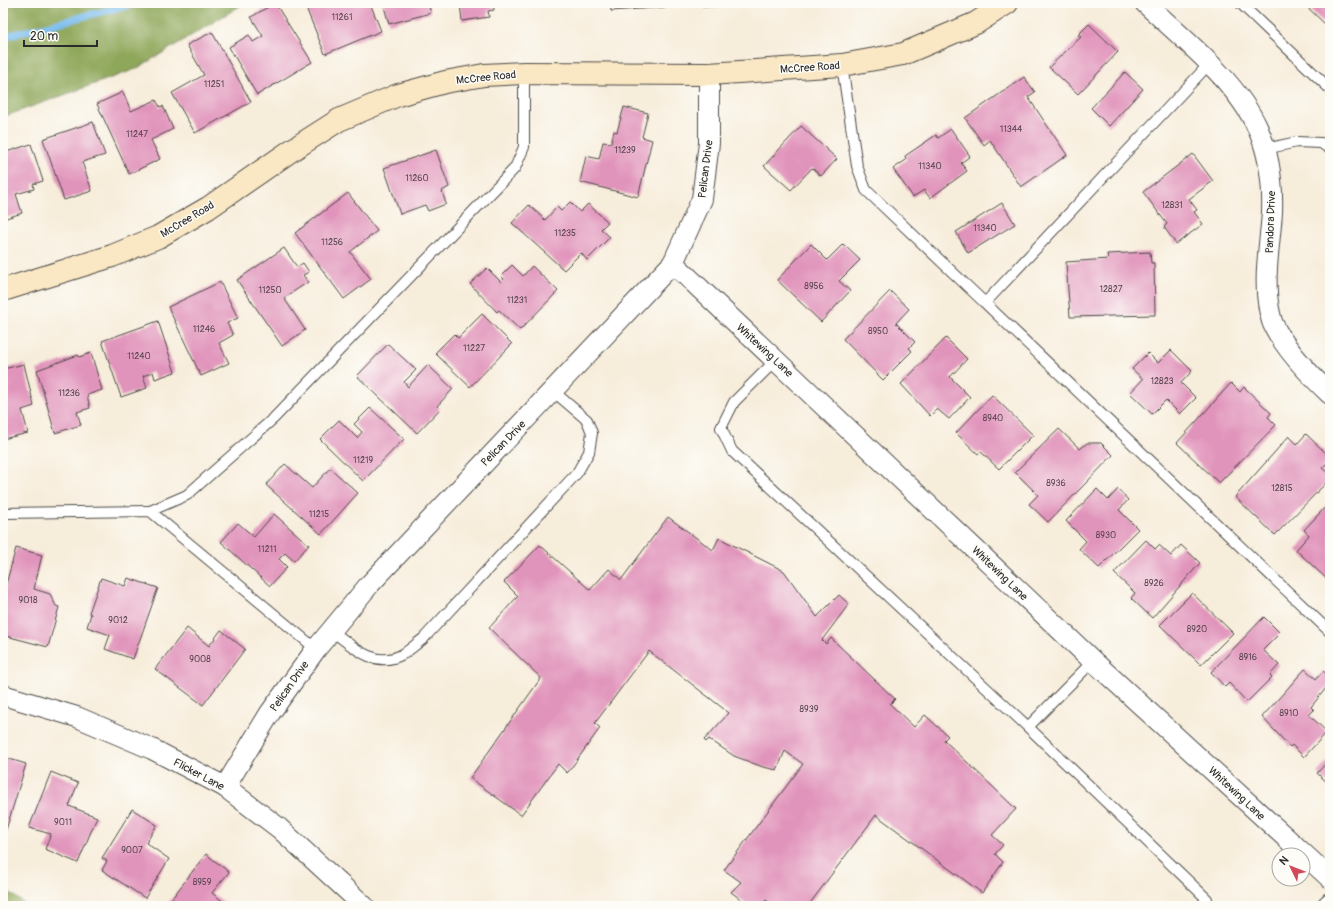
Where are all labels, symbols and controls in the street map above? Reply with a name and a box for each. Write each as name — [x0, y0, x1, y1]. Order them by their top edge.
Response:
house number: 11261 — [332, 12, 352, 23]
scale bar — [24, 22, 97, 48]
text: 20 m — [30, 29, 59, 44]
street label: McCree Road — [780, 59, 840, 76]
street label: McCree Road — [456, 68, 517, 87]
house number: 11251 — [204, 79, 224, 90]
house number: 11344 — [1000, 124, 1023, 135]
house number: 11247 — [126, 129, 148, 140]
street label: Pelican Drive — [695, 139, 716, 199]
house number: 11239 — [614, 145, 636, 156]
house number: 11340 — [918, 161, 942, 172]
house number: 11260 — [405, 173, 429, 184]
street label: Pandora Drive — [1263, 190, 1278, 254]
street label: McCree Road — [158, 198, 216, 240]
house number: 12831 — [1161, 200, 1183, 211]
house number: 11340 — [973, 223, 997, 234]
house number: 11235 — [554, 228, 576, 239]
house number: 11256 — [321, 237, 343, 248]
house number: 8956 — [804, 281, 824, 292]
house number: 12827 — [1100, 284, 1123, 295]
house number: 11250 — [258, 285, 282, 296]
house number: 11231 — [507, 295, 527, 306]
street label: Whitewing Lane — [734, 321, 796, 380]
house number: 11246 — [193, 324, 215, 335]
house number: 8950 — [868, 326, 888, 337]
house number: 11227 — [463, 343, 485, 354]
house number: 11240 — [127, 351, 151, 362]
house number: 12823 — [1151, 376, 1173, 387]
house number: 11236 — [58, 388, 80, 399]
house number: 8940 — [983, 413, 1003, 424]
street label: Pelican Drive — [478, 417, 529, 469]
house number: 11219 — [353, 455, 373, 466]
house number: 8936 — [1046, 478, 1066, 489]
house number: 12815 — [1271, 483, 1293, 494]
house number: 11215 — [309, 509, 329, 520]
house number: 8930 — [1096, 530, 1116, 541]
street label: Whitewing Lane — [969, 543, 1031, 604]
house number: 11211 — [257, 544, 277, 555]
house number: 8926 — [1144, 578, 1164, 589]
house number: 9018 — [19, 595, 38, 606]
house number: 9012 — [108, 615, 128, 626]
house number: 8920 — [1187, 624, 1207, 635]
house number: 8916 — [1239, 652, 1257, 663]
house number: 9008 — [189, 654, 211, 665]
street label: Pelican Drive — [267, 658, 312, 714]
house number: 8939 — [800, 704, 819, 715]
house number: 8910 — [1280, 708, 1298, 719]
street label: Flicker Lane — [171, 756, 227, 794]
street label: Whitewing Lane — [1206, 764, 1268, 823]
house number: 9011 — [54, 817, 72, 828]
house number: 9007 — [121, 845, 143, 856]
north arrow — [1271, 847, 1311, 887]
text: N — [1277, 853, 1292, 868]
house number: 8959 — [193, 877, 212, 888]

